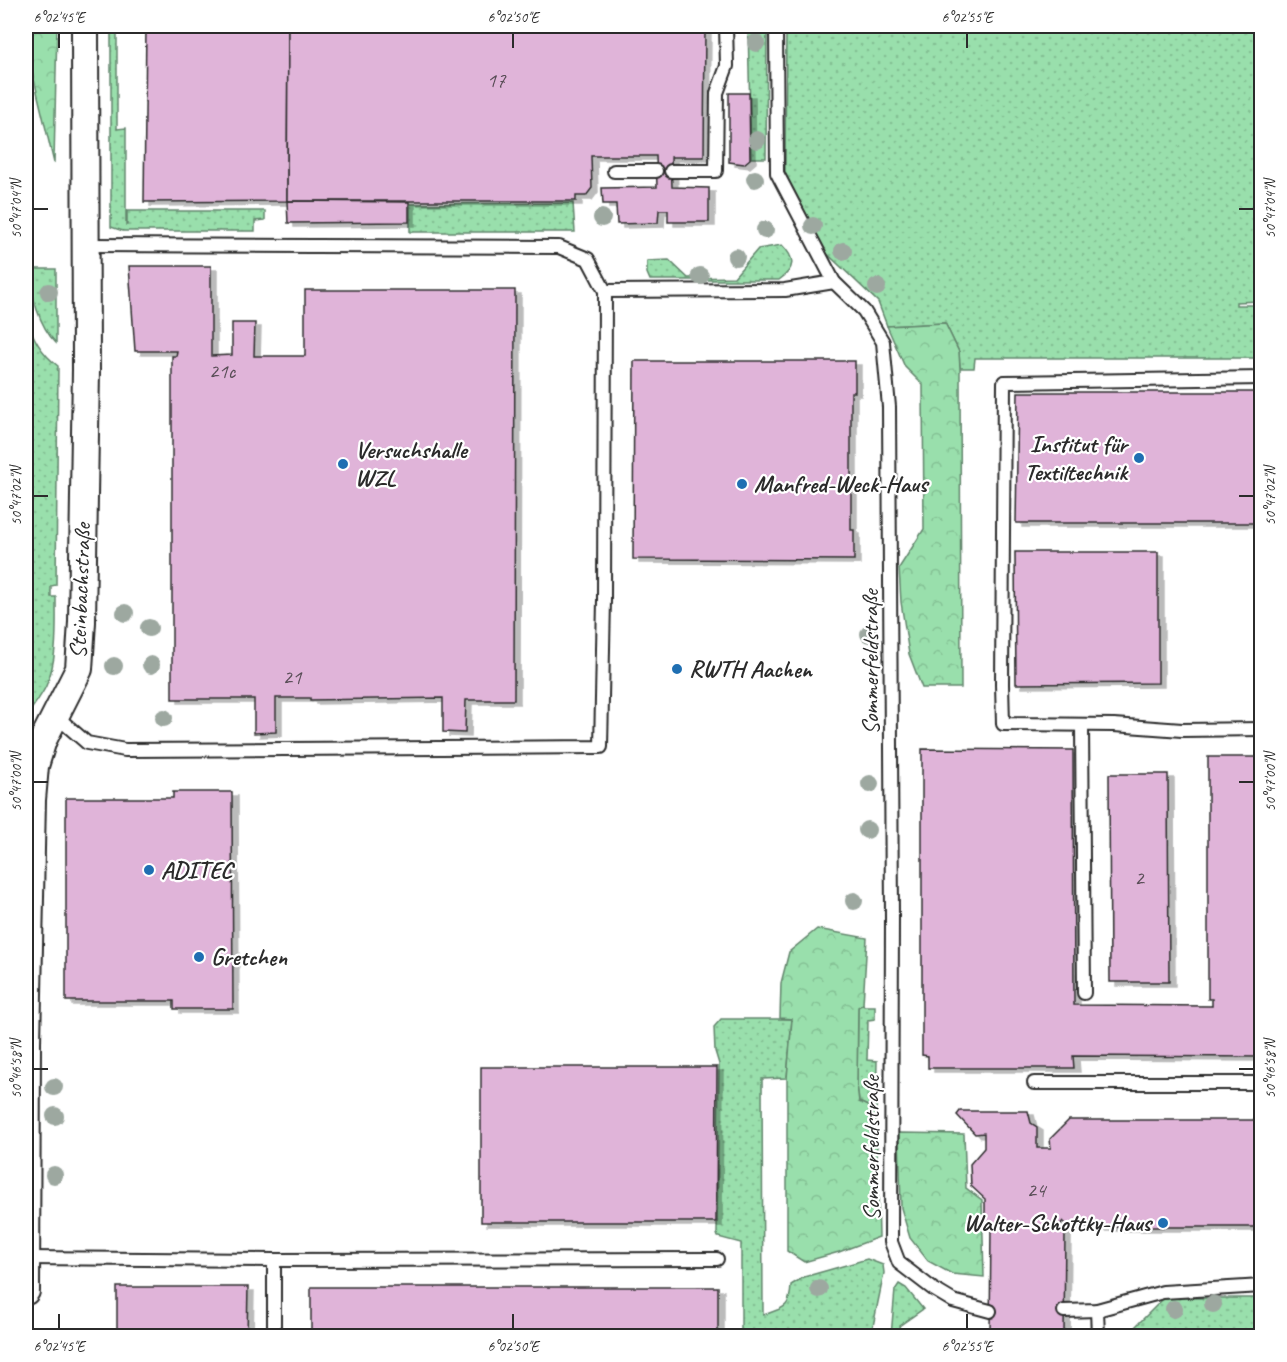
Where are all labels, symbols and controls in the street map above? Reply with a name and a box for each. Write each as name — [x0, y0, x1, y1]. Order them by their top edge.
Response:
text: 6°02'45"E — [33, 8, 87, 27]
text: 6°02'50"E — [487, 8, 541, 27]
text: 6°02'55"E — [941, 8, 995, 27]
house number: 17 — [487, 67, 507, 93]
text: 50°47'04"N — [7, 176, 26, 239]
text: 50°47'04"N — [1261, 176, 1280, 239]
house number: 21c — [209, 358, 237, 384]
place label: Institut für Textiltechnik — [1025, 429, 1129, 487]
place label: Versuchshalle WZL — [355, 435, 469, 493]
marker: Institut für Textiltechnik — [1132, 451, 1146, 465]
marker: Versuchshalle WZL — [336, 457, 350, 471]
text: 50°47'02"N — [7, 463, 26, 526]
text: 50°47'02"N — [1261, 463, 1280, 526]
place label: Manfred-Weck-Haus — [754, 469, 930, 499]
marker: Manfred-Weck-Haus — [735, 477, 749, 491]
street label: Steinbachstraße — [63, 521, 97, 659]
street label: Sommerfeldstraße — [855, 587, 885, 735]
place label: RWTH Aachen — [689, 654, 814, 684]
marker: RWTH Aachen — [670, 662, 684, 676]
house number: 21 — [283, 664, 303, 690]
text: 50°47'00"N — [7, 749, 26, 812]
text: 50°47'00"N — [1261, 749, 1280, 812]
place label: ADITEC — [161, 855, 235, 885]
marker: ADITEC — [142, 863, 156, 877]
house number: 2 — [1134, 865, 1145, 891]
place label: Gretchen — [211, 942, 288, 972]
marker: Gretchen — [192, 950, 206, 964]
text: 50°46'58"N — [7, 1036, 26, 1099]
text: 50°46'58"N — [1261, 1036, 1280, 1099]
street label: Sommerfeldstraße — [856, 1073, 886, 1221]
house number: 24 — [1027, 1177, 1048, 1203]
place label: Walter-Schottky-Haus — [964, 1208, 1154, 1238]
marker: Walter-Schottky-Haus — [1156, 1216, 1170, 1230]
text: 6°02'45"E — [33, 1337, 87, 1356]
text: 6°02'50"E — [487, 1337, 541, 1356]
text: 6°02'55"E — [941, 1337, 995, 1356]

